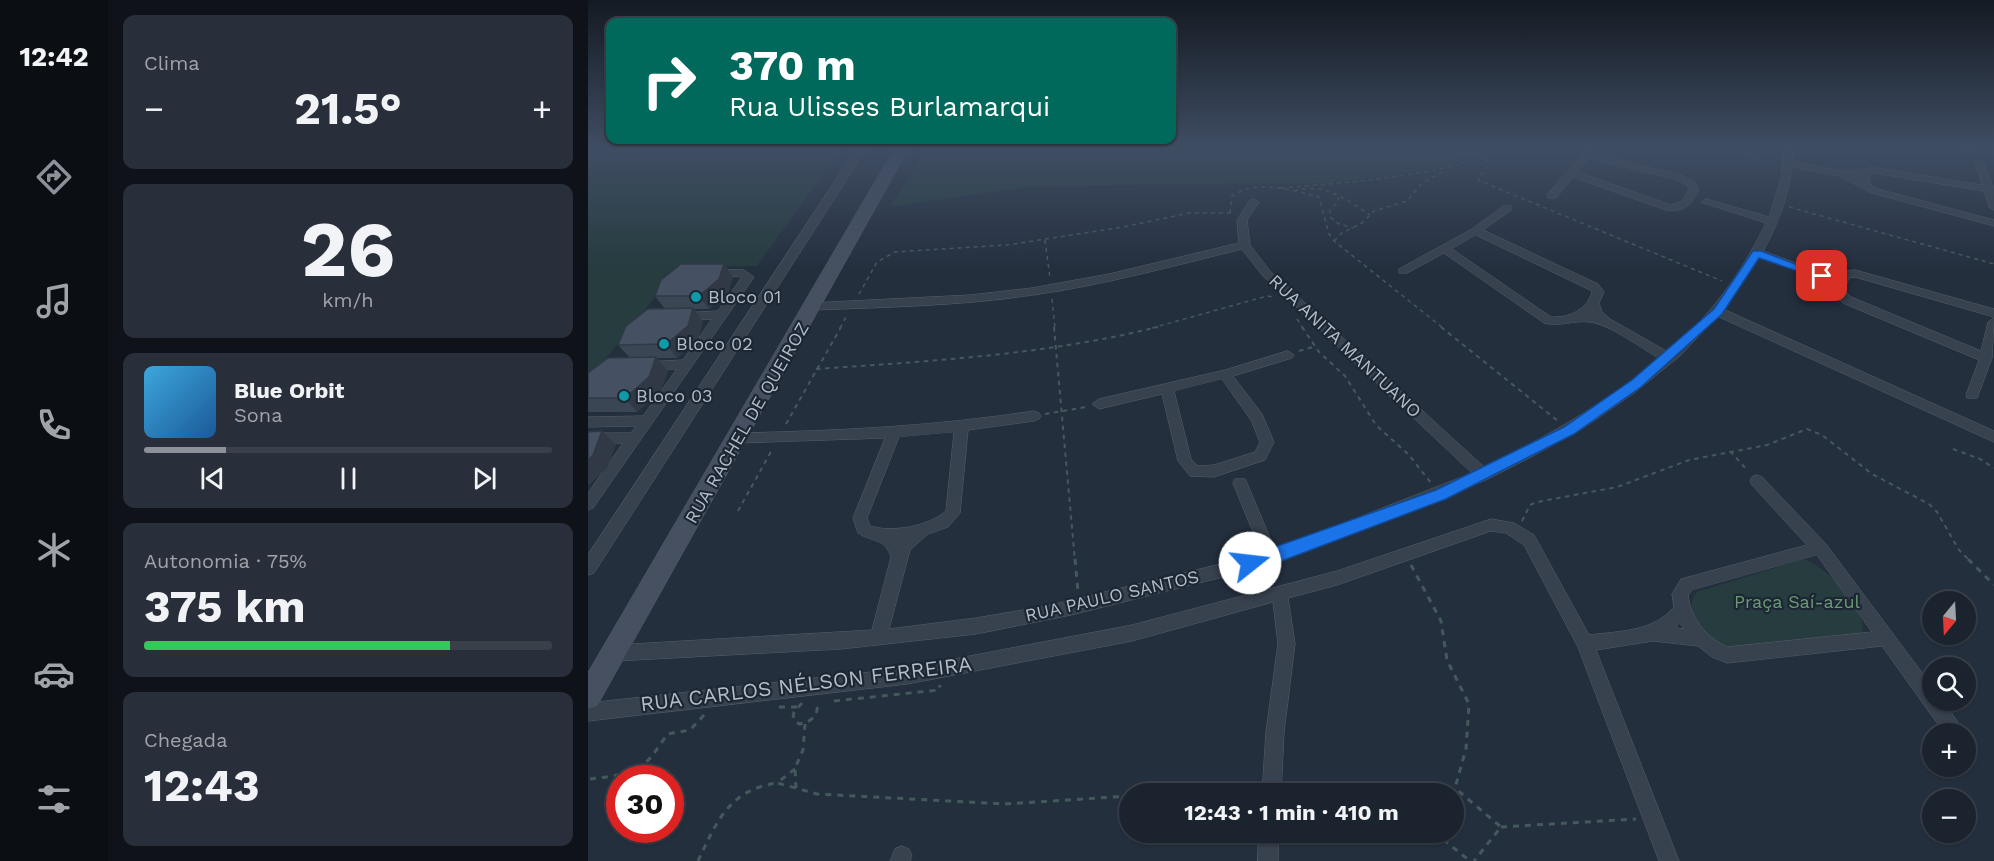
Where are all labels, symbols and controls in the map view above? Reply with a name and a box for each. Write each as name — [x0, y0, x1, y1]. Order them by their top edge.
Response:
text: 12:42 — [19, 41, 89, 73]
text: 370 m — [729, 41, 856, 90]
icon: right — [630, 42, 708, 120]
text: Clima — [144, 51, 200, 75]
text: 21.5° — [294, 82, 402, 135]
text: − — [144, 89, 164, 128]
text: + — [532, 89, 552, 128]
text: Rua Ulisses Burlamarqui — [729, 91, 1050, 123]
icon: directions — [33, 156, 75, 198]
text: 26 — [301, 203, 395, 295]
pin — [1796, 250, 1847, 301]
icon: arrive — [1805, 259, 1838, 292]
street label: RUA ANITA MANTUANO — [1265, 270, 1426, 422]
icon: music — [33, 280, 75, 322]
place label: Bloco 01 — [708, 286, 781, 307]
text: km/h — [322, 288, 374, 312]
marker: Bloco 01 — [689, 290, 703, 304]
street label: RUA RACHEL DE QUEIROZ — [680, 319, 813, 527]
place label: Bloco 02 — [676, 333, 753, 354]
marker: Bloco 02 — [657, 337, 671, 351]
text: Blue Orbit — [234, 378, 344, 403]
place label: Bloco 03 — [636, 385, 712, 406]
marker: Bloco 03 — [617, 389, 631, 403]
text: Sona — [234, 403, 283, 427]
icon: phone — [33, 404, 75, 446]
icon: previous — [196, 462, 229, 495]
icon: pause — [332, 462, 365, 495]
icon: next — [468, 462, 501, 495]
icon: climate — [33, 529, 75, 571]
position arrow — [1218, 531, 1282, 595]
text: Autonomia · 75% — [144, 549, 307, 573]
street label: RUA PAULO SANTOS — [1023, 565, 1201, 626]
text: 375 km — [144, 580, 306, 633]
park label: Praça Saí-azul — [1734, 591, 1860, 612]
north arrow — [1922, 591, 1976, 645]
map controls — [1922, 591, 1976, 843]
street label: RUA CARLOS NÉLSON FERREIRA — [639, 651, 973, 716]
icon: car — [33, 653, 75, 695]
button: search — [1922, 657, 1976, 711]
button: + — [1922, 723, 1976, 777]
text: Chegada — [144, 728, 227, 752]
text: 12:43 — [144, 759, 260, 812]
speed limit sign: 30 — [606, 765, 684, 843]
icon: filters — [33, 778, 75, 820]
button: − — [1922, 789, 1976, 843]
text: 12:43 · 1 min · 410 m — [1184, 800, 1399, 825]

